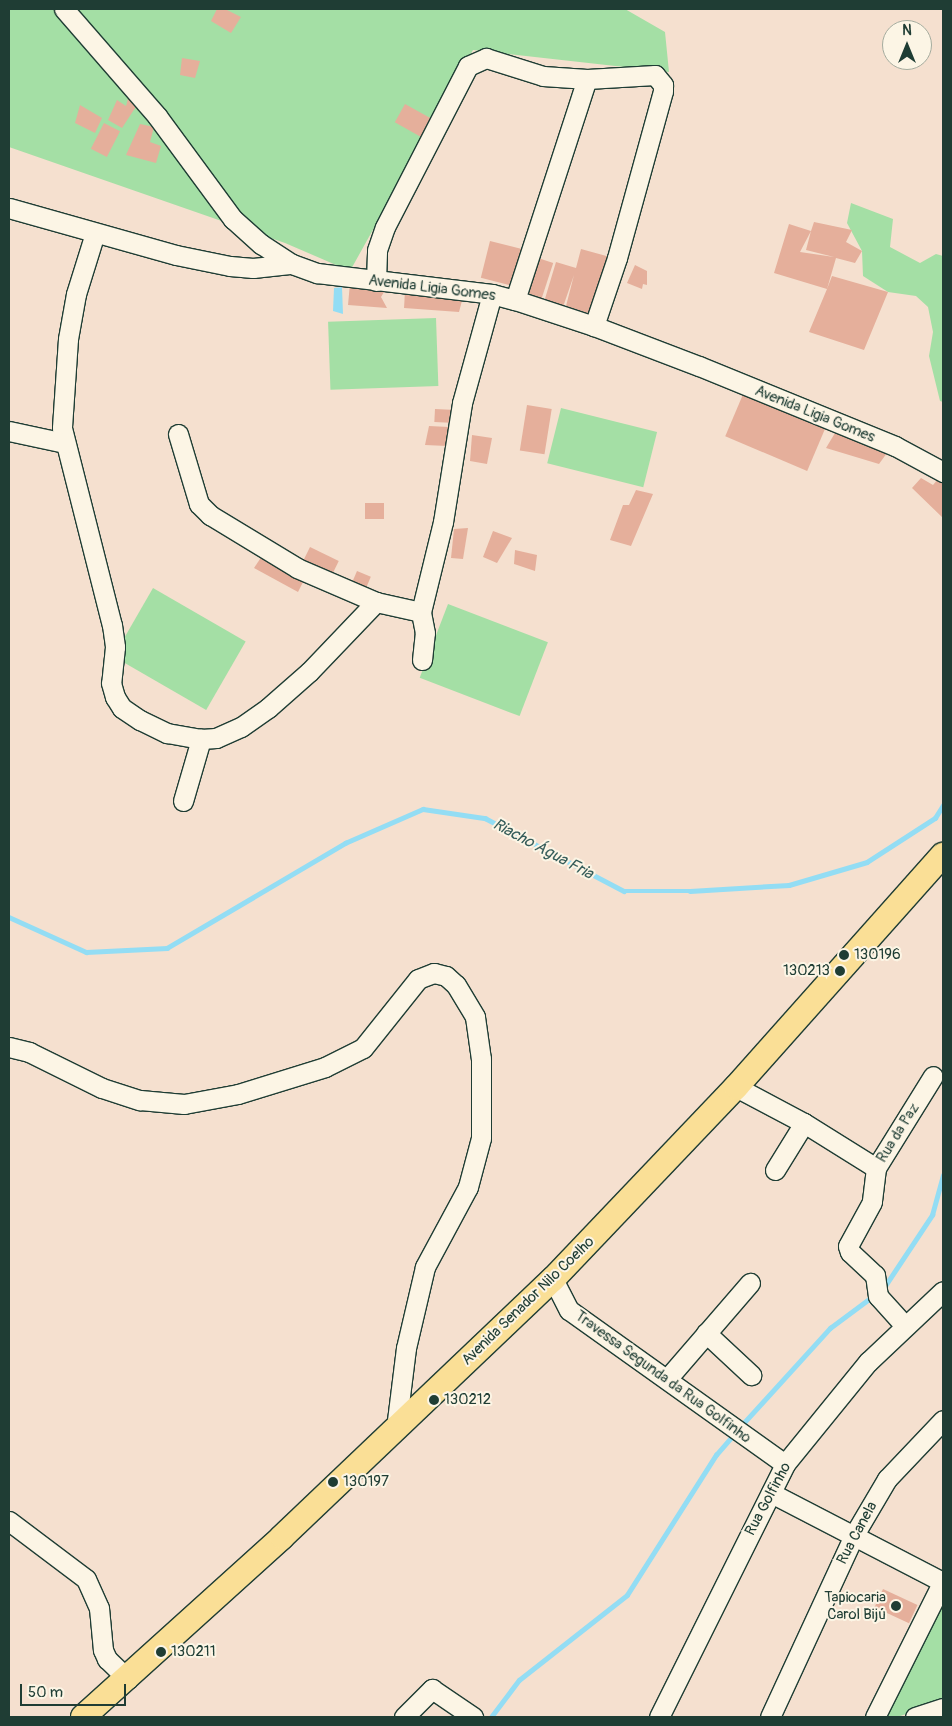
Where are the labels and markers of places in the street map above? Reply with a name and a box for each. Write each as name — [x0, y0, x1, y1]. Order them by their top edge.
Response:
place label: 130196 — [854, 946, 901, 964]
marker: 130196 — [838, 949, 850, 961]
place label: 130213 — [783, 962, 830, 980]
marker: 130213 — [834, 965, 846, 977]
place label: 130212 — [444, 1391, 491, 1409]
marker: 130212 — [428, 1394, 440, 1406]
place label: 130197 — [343, 1473, 389, 1491]
marker: 130197 — [327, 1476, 339, 1488]
place label: Tapiocaria Carol Bijú — [824, 1588, 886, 1623]
marker: Tapiocaria Carol Bijú — [890, 1600, 902, 1612]
place label: 130211 — [171, 1643, 216, 1661]
marker: 130211 — [155, 1646, 167, 1658]

